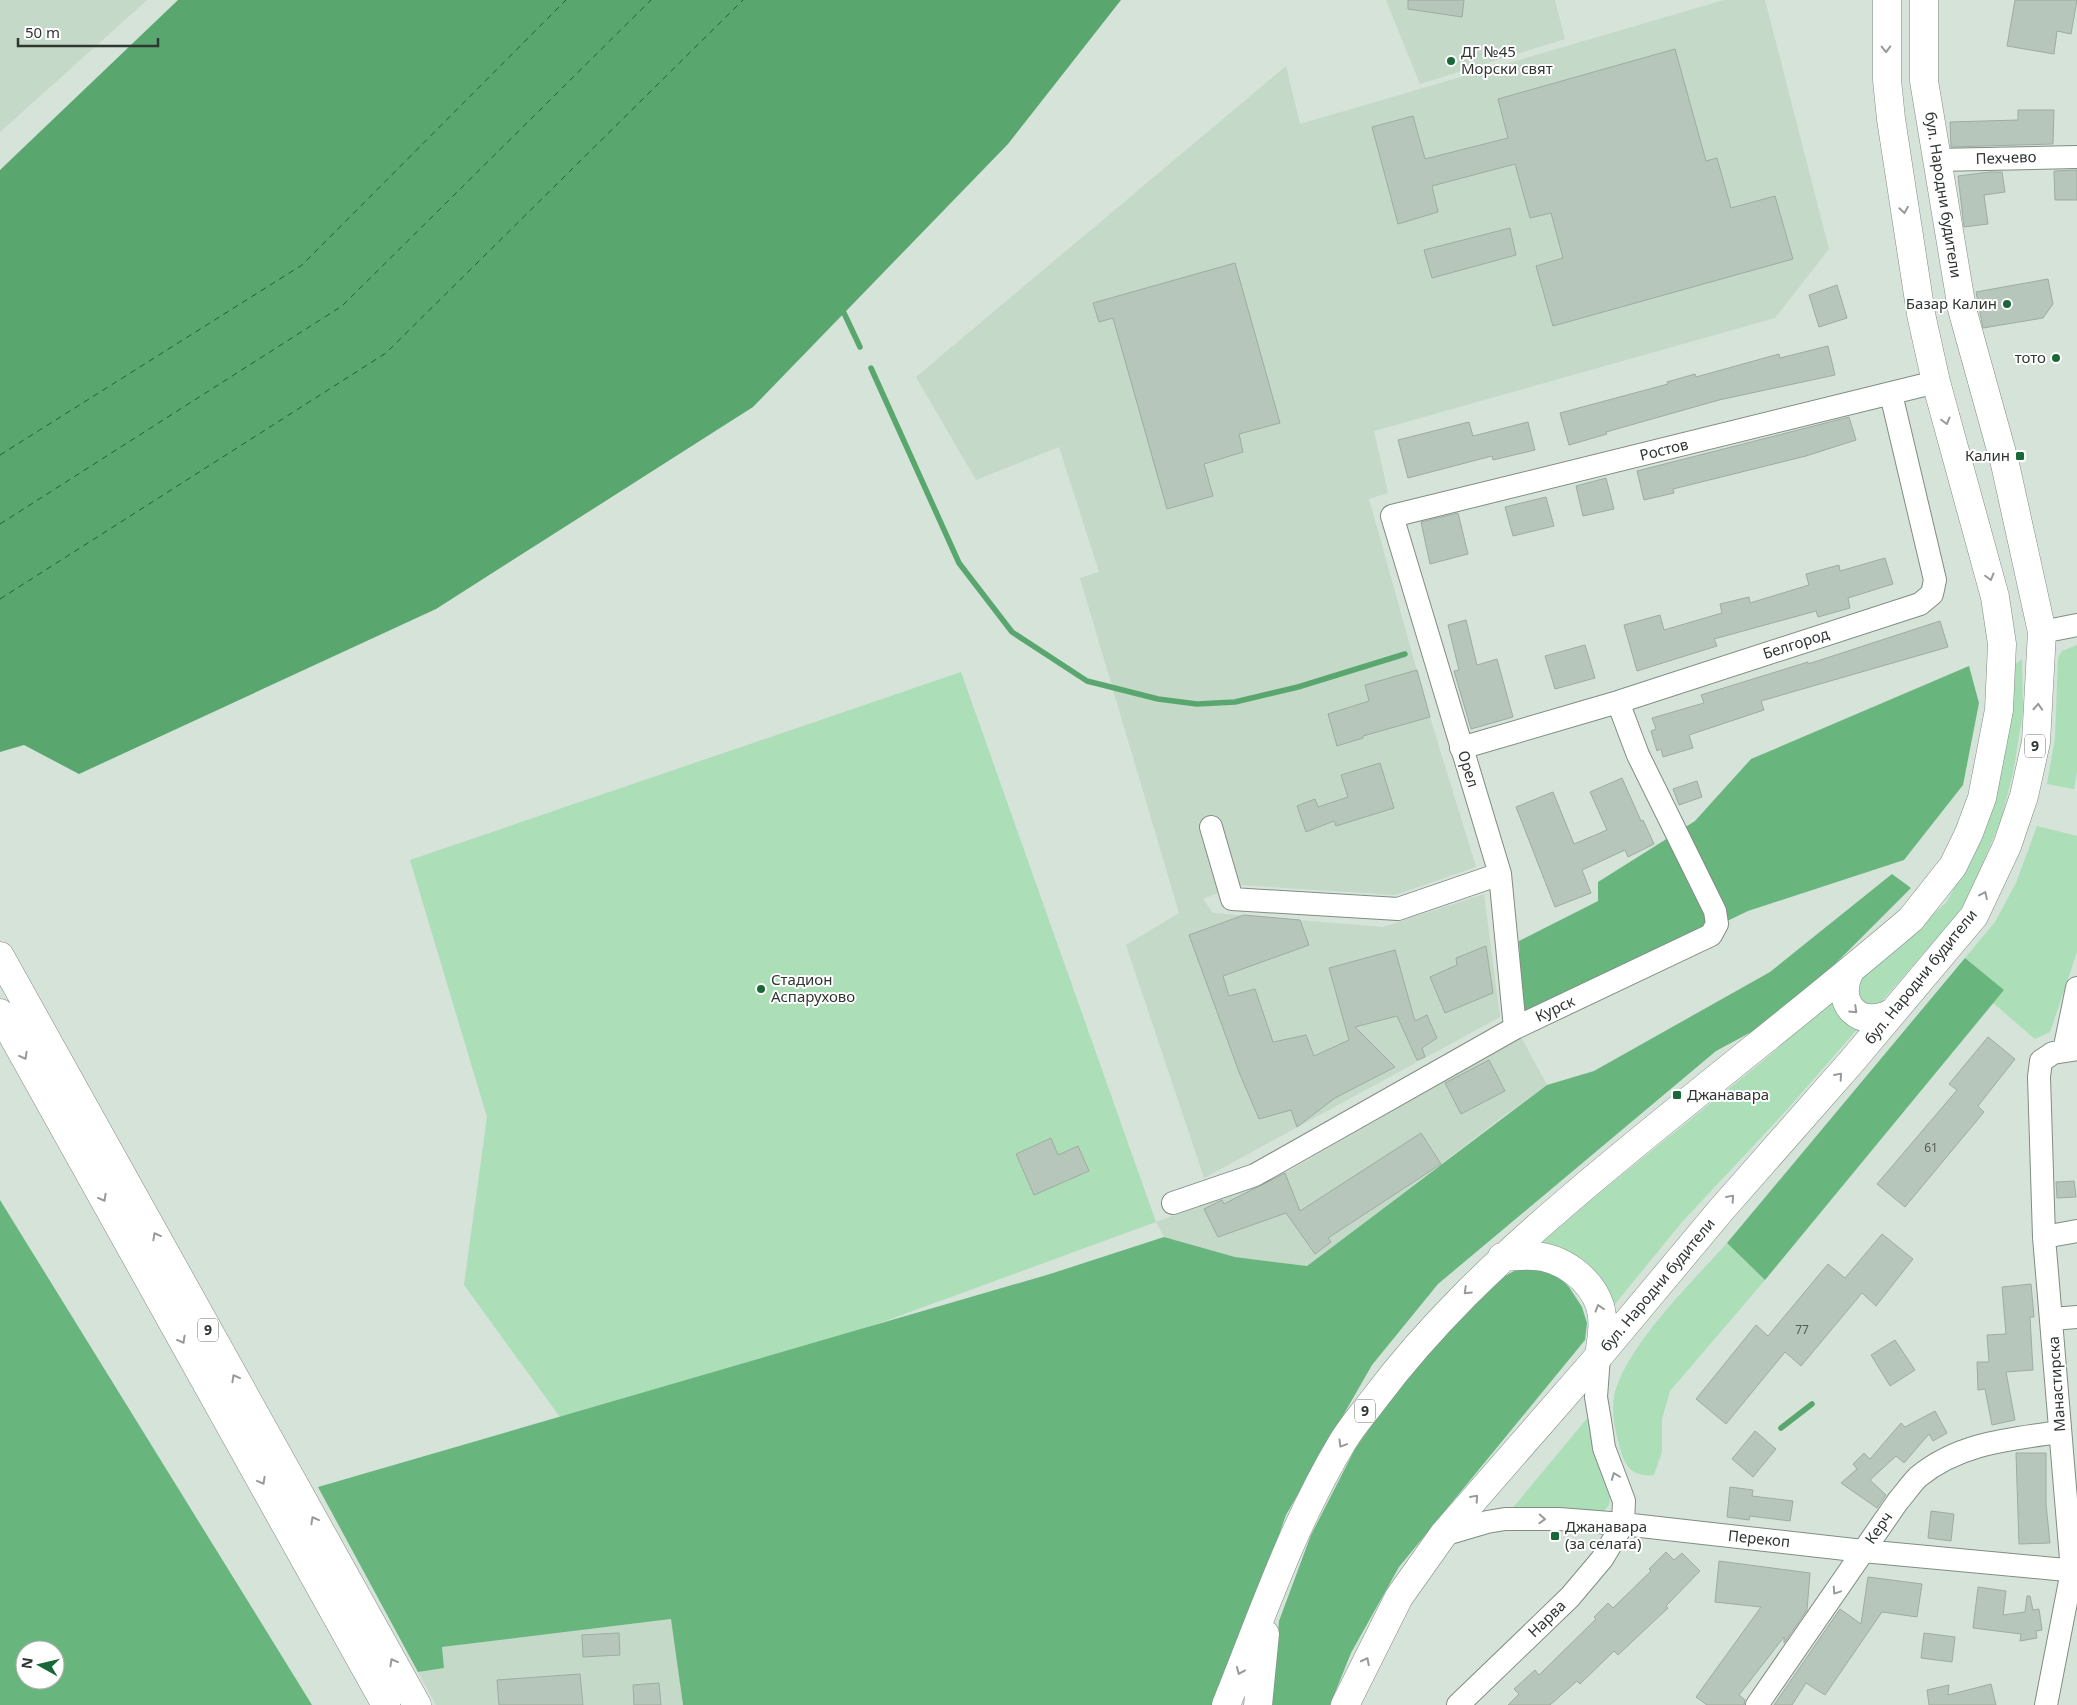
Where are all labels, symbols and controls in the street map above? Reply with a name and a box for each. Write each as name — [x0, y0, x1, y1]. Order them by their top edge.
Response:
scale bar — [18, 15, 158, 47]
text: 50 m — [25, 22, 60, 42]
place label: ДГ №45 Морски свят — [1461, 41, 1553, 78]
one-way arrow — [1881, 45, 1892, 53]
marker: ДГ №45 Морски свят — [1445, 55, 1457, 67]
street label: бул. Народни будители — [1921, 110, 1967, 279]
street label: Пехчево — [1975, 146, 2037, 168]
one-way arrow — [1898, 206, 1909, 214]
place label: Базар Калин — [1906, 293, 1997, 313]
marker: Базар Калин — [2001, 298, 2013, 310]
place label: тото — [2015, 347, 2046, 367]
marker: тото — [2050, 352, 2062, 364]
one-way arrow — [1941, 416, 1951, 424]
street label: Ростов — [1637, 433, 1690, 465]
place label: Калин — [1965, 445, 2010, 465]
marker: Калин — [2014, 450, 2026, 462]
one-way arrow — [1984, 573, 1994, 581]
street label: Белгород — [1760, 623, 1831, 663]
one-way arrow — [2033, 703, 2043, 710]
road number: 9 — [2025, 734, 2045, 758]
street label: Орел — [1454, 748, 1484, 790]
one-way arrow — [1977, 891, 1988, 900]
street label: бул. Народни будители — [1860, 905, 1981, 1048]
place label: Стадион Аспарухово — [771, 969, 855, 1006]
marker: Стадион Аспарухово — [755, 983, 767, 995]
street label: Курск — [1532, 990, 1578, 1026]
one-way arrow — [1848, 1004, 1857, 1013]
one-way arrow — [18, 1050, 28, 1059]
one-way arrow — [1833, 1073, 1841, 1082]
place label: Джанавара — [1687, 1084, 1769, 1104]
marker: Джанавара — [1671, 1089, 1683, 1101]
house number: 61 — [1924, 1139, 1938, 1156]
one-way arrow — [97, 1192, 107, 1201]
one-way arrow — [1726, 1195, 1734, 1204]
street label: бул. Народни будители — [1596, 1214, 1719, 1355]
one-way arrow — [152, 1233, 162, 1242]
one-way arrow — [1464, 1286, 1473, 1295]
one-way arrow — [1594, 1304, 1604, 1313]
road number: 9 — [198, 1318, 218, 1342]
house number: 77 — [1795, 1321, 1809, 1338]
one-way arrow — [176, 1334, 186, 1343]
street label: Манастирска — [2043, 1336, 2069, 1433]
one-way arrow — [231, 1375, 241, 1384]
road number: 9 — [1355, 1400, 1375, 1422]
one-way arrow — [1339, 1438, 1349, 1447]
one-way arrow — [1611, 1473, 1621, 1481]
one-way arrow — [255, 1476, 265, 1485]
one-way arrow — [1469, 1495, 1478, 1504]
street label: Керч — [1860, 1507, 1896, 1548]
one-way arrow — [1538, 1513, 1546, 1524]
place label: Джанавара (за селата) — [1565, 1516, 1647, 1553]
one-way arrow — [310, 1517, 320, 1526]
street label: Перекоп — [1727, 1525, 1791, 1551]
marker: Джанавара (за селата) — [1549, 1530, 1561, 1542]
one-way arrow — [1833, 1585, 1842, 1595]
street label: Нарва — [1523, 1595, 1570, 1641]
north arrow — [15, 1640, 65, 1690]
text: N — [16, 1656, 37, 1670]
one-way arrow — [1360, 1657, 1370, 1666]
one-way arrow — [389, 1659, 399, 1668]
one-way arrow — [1236, 1666, 1246, 1675]

